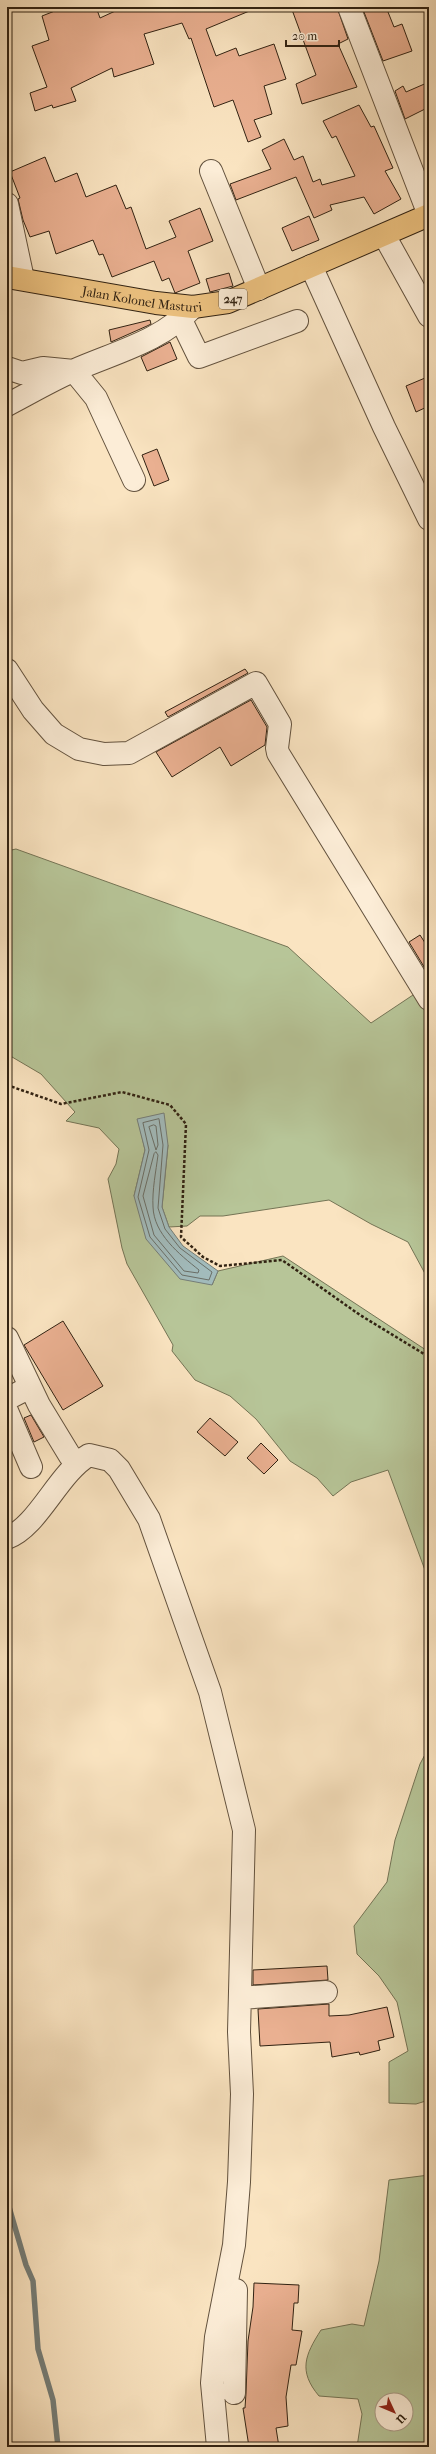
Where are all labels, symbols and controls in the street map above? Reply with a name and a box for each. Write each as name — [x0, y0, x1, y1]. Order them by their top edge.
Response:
scale bar — [286, 22, 339, 48]
text: 20 m — [292, 29, 317, 43]
street label: Jalan Kolonel Masturi — [80, 283, 203, 314]
road number: 247 — [219, 289, 247, 309]
north arrow — [374, 2392, 414, 2432]
text: U — [393, 2410, 409, 2427]

